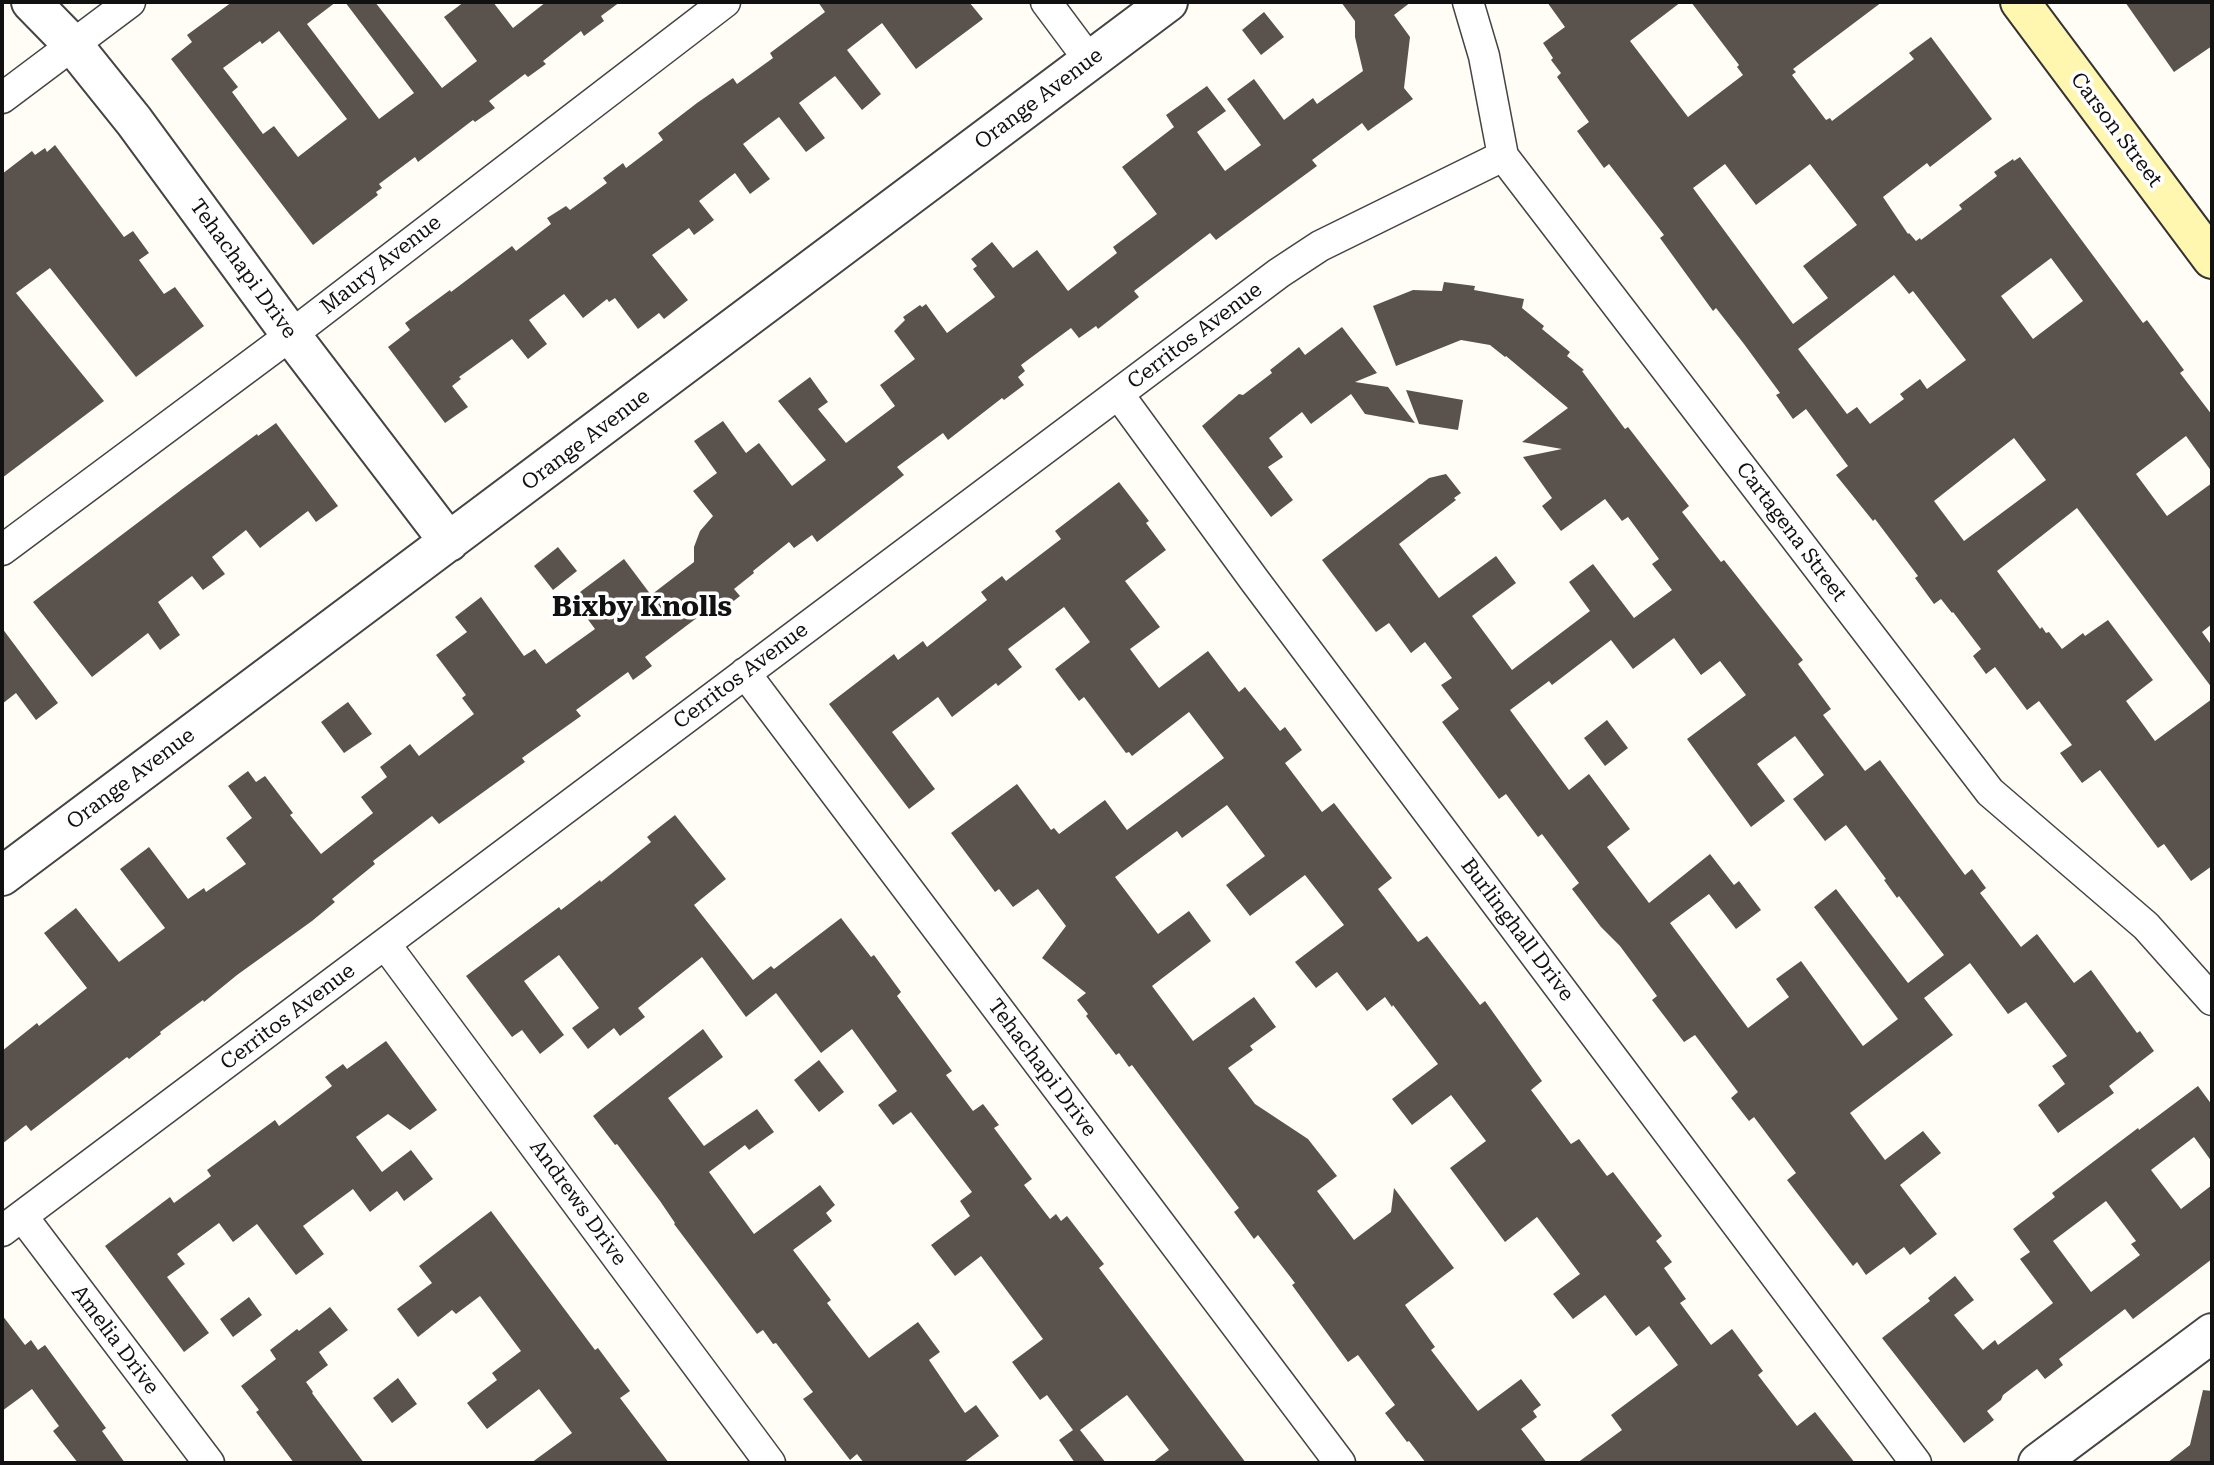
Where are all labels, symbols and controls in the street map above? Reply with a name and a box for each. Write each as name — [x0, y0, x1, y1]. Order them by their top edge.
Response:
street label: Orange Avenue — [970, 43, 1108, 155]
street label: Carson Street — [2065, 68, 2167, 192]
street label: Tehachapi Drive — [184, 194, 302, 344]
street label: Maury Avenue — [316, 210, 446, 320]
street label: Cerritos Avenue — [1123, 277, 1267, 395]
street label: Orange Avenue — [517, 384, 655, 496]
street label: Cartagena Street — [1730, 457, 1852, 607]
district label: Bixby Knolls — [552, 591, 732, 625]
street label: Cerritos Avenue — [669, 617, 813, 735]
street label: Orange Avenue — [62, 723, 200, 835]
street label: Burlinghall Drive — [1455, 854, 1579, 1006]
street label: Cerritos Avenue — [216, 958, 360, 1076]
street label: Tehachapi Drive — [982, 994, 1102, 1142]
street label: Andrews Drive — [524, 1135, 632, 1271]
street label: Amelia Drive — [66, 1281, 164, 1399]

